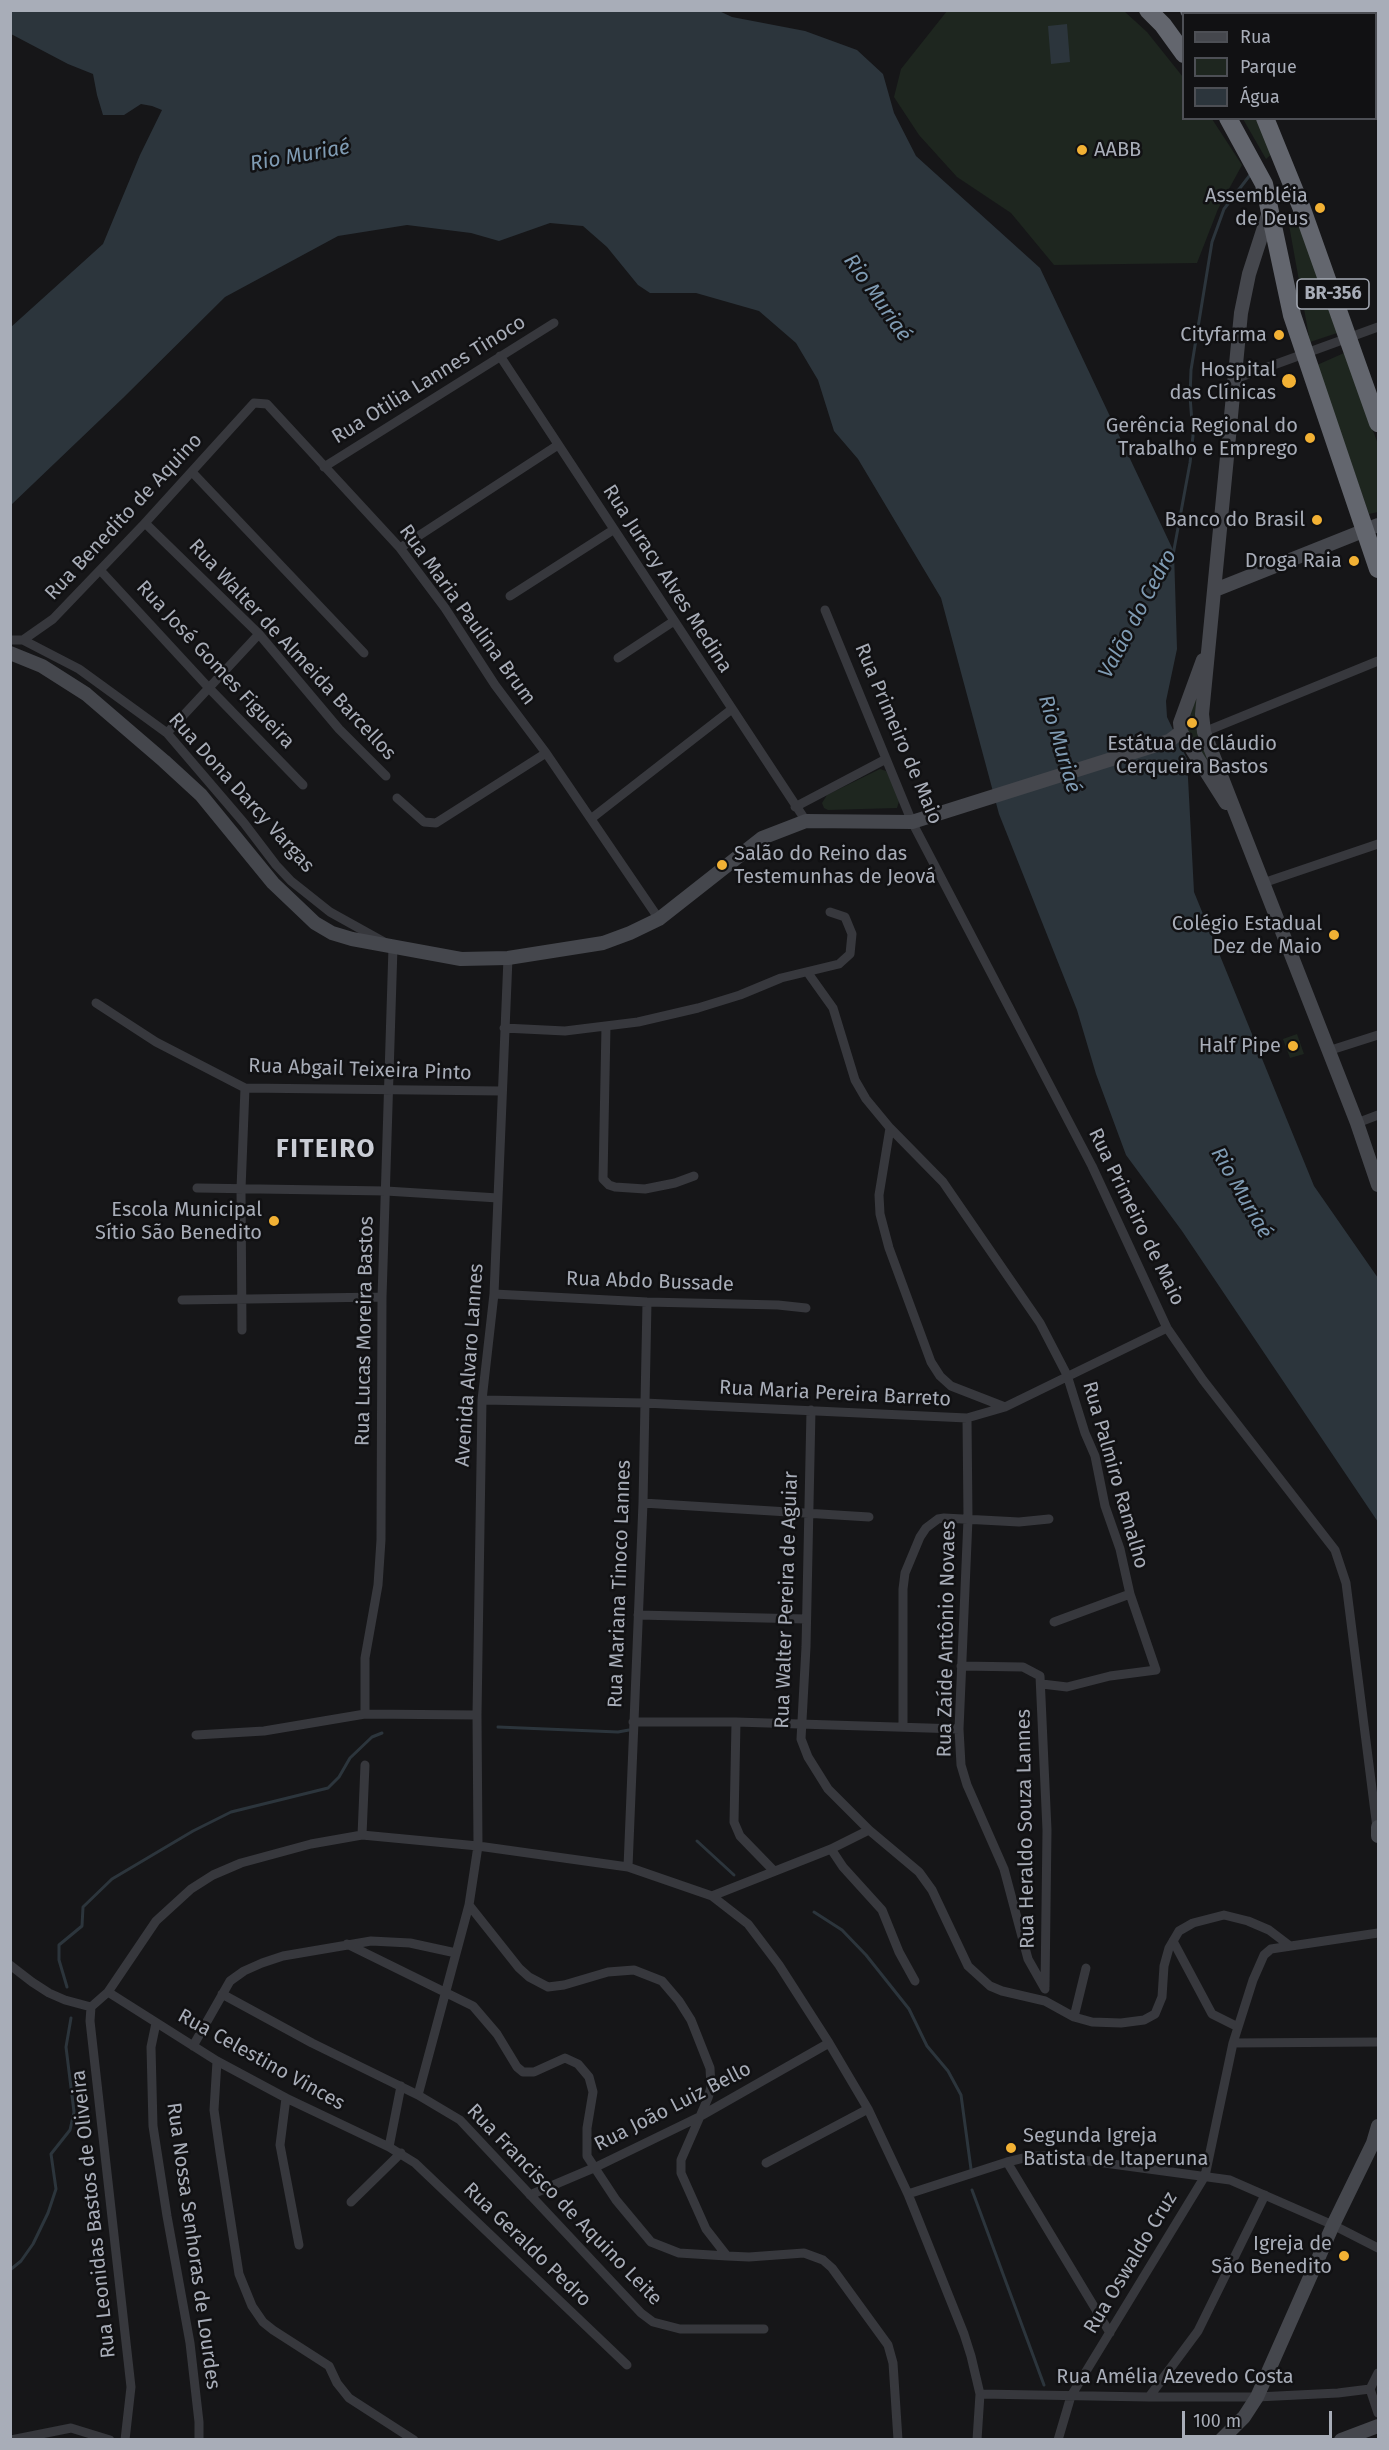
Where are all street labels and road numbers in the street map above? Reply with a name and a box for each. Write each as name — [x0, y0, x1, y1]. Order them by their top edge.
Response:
road number: BR-356 — [1297, 279, 1369, 309]
street label: Rua Otilia Lannes Tinoco — [328, 310, 530, 450]
street label: Rua Benedito de Aquino — [40, 429, 208, 605]
street label: Rua Juracy Alves Medina — [597, 480, 737, 678]
street label: Rua Maria Paulina Brum — [394, 520, 540, 710]
street label: Rua Walter de Almeida Barcellos — [183, 535, 401, 765]
street label: Rua José Gomes Figueira — [131, 576, 299, 754]
street label: Rua Primeiro de Maio — [849, 640, 947, 828]
street label: Rua Dona Darcy Vargas — [163, 708, 319, 878]
street label: Rua Abgail Teixeira Pinto — [248, 1054, 472, 1086]
street label: Rua Primeiro de Maio — [1083, 1124, 1189, 1310]
street label: Rua Lucas Moreira Bastos — [351, 1216, 379, 1446]
street label: Avenida Alvaro Lannes — [451, 1263, 489, 1467]
street label: Rua Abdo Bussade — [566, 1267, 734, 1297]
street label: Rua Maria Pereira Barreto — [719, 1376, 951, 1412]
street label: Rua Palmiro Ramalho — [1077, 1379, 1153, 1571]
street label: Rua Mariana Tinoco Lannes — [604, 1459, 636, 1709]
street label: Rua Walter Pereira de Aguiar — [771, 1471, 803, 1729]
street label: Rua Zaíde Antônio Novaes — [933, 1520, 961, 1758]
street label: Rua Heraldo Souza Lannes — [1012, 1709, 1040, 1949]
street label: Rua Celestino Vinces — [173, 2004, 349, 2116]
street label: Rua João Luiz Bello — [591, 2057, 755, 2157]
street label: Rua Leonidas Bastos de Oliveira — [67, 2069, 121, 2359]
street label: Rua Francisco de Aquino Leite — [461, 2099, 667, 2311]
street label: Rua Nossa Senhoras de Lourdes — [161, 2101, 225, 2391]
street label: Rua Geraldo Pedro — [458, 2178, 596, 2312]
street label: Rua Oswaldo Cruz — [1079, 2188, 1183, 2338]
street label: Rua Amélia Azevedo Costa — [1056, 2365, 1294, 2389]

